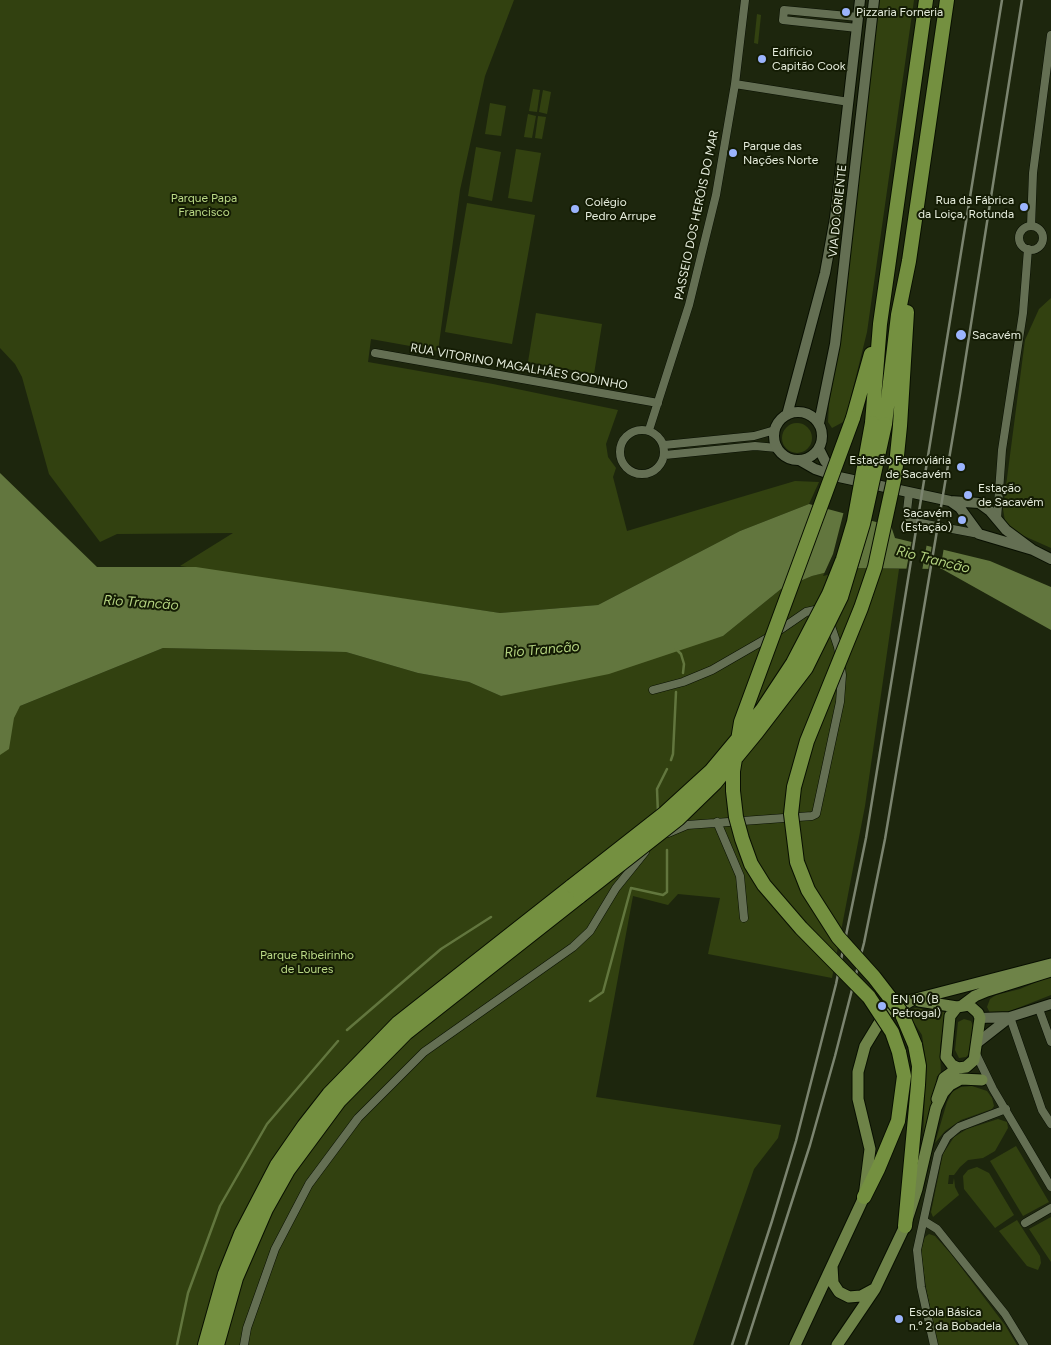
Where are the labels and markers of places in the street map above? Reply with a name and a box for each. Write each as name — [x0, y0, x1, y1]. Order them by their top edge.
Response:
place label: Pizzaria Forneria — [856, 5, 943, 19]
marker: Pizzaria Forneria — [840, 6, 852, 18]
place label: Edifício Capitão Cook — [772, 45, 846, 73]
marker: Edifício Capitão Cook — [756, 53, 768, 65]
place label: Parque das Nações Norte — [743, 139, 818, 167]
marker: Parque das Nações Norte — [727, 147, 739, 159]
place label: Rua da Fábrica da Loiça, Rotunda — [918, 193, 1014, 221]
place label: Colégio Pedro Arrupe — [585, 195, 656, 223]
marker: Rua da Fábrica da Loiça, Rotunda — [1018, 201, 1030, 213]
marker: Colégio Pedro Arrupe — [569, 203, 581, 215]
marker: Sacavém — [954, 328, 968, 342]
place label: Sacavém — [972, 328, 1021, 342]
place label: Estação Ferroviária de Sacavém — [849, 453, 951, 481]
marker: Estação Ferroviária de Sacavém — [955, 461, 967, 473]
place label: Estação de Sacavém — [978, 481, 1043, 509]
marker: Estação de Sacavém — [962, 489, 974, 501]
place label: Sacavém (Estação) — [901, 506, 952, 534]
marker: Sacavém (Estação) — [956, 514, 968, 526]
place label: EN 10 (B Petrogal) — [892, 992, 941, 1020]
marker: EN 10 (B Petrogal) — [876, 1000, 888, 1012]
place label: Escola Básica n.º 2 da Bobadela — [909, 1305, 1001, 1333]
marker: Escola Básica n.º 2 da Bobadela — [893, 1313, 905, 1325]

